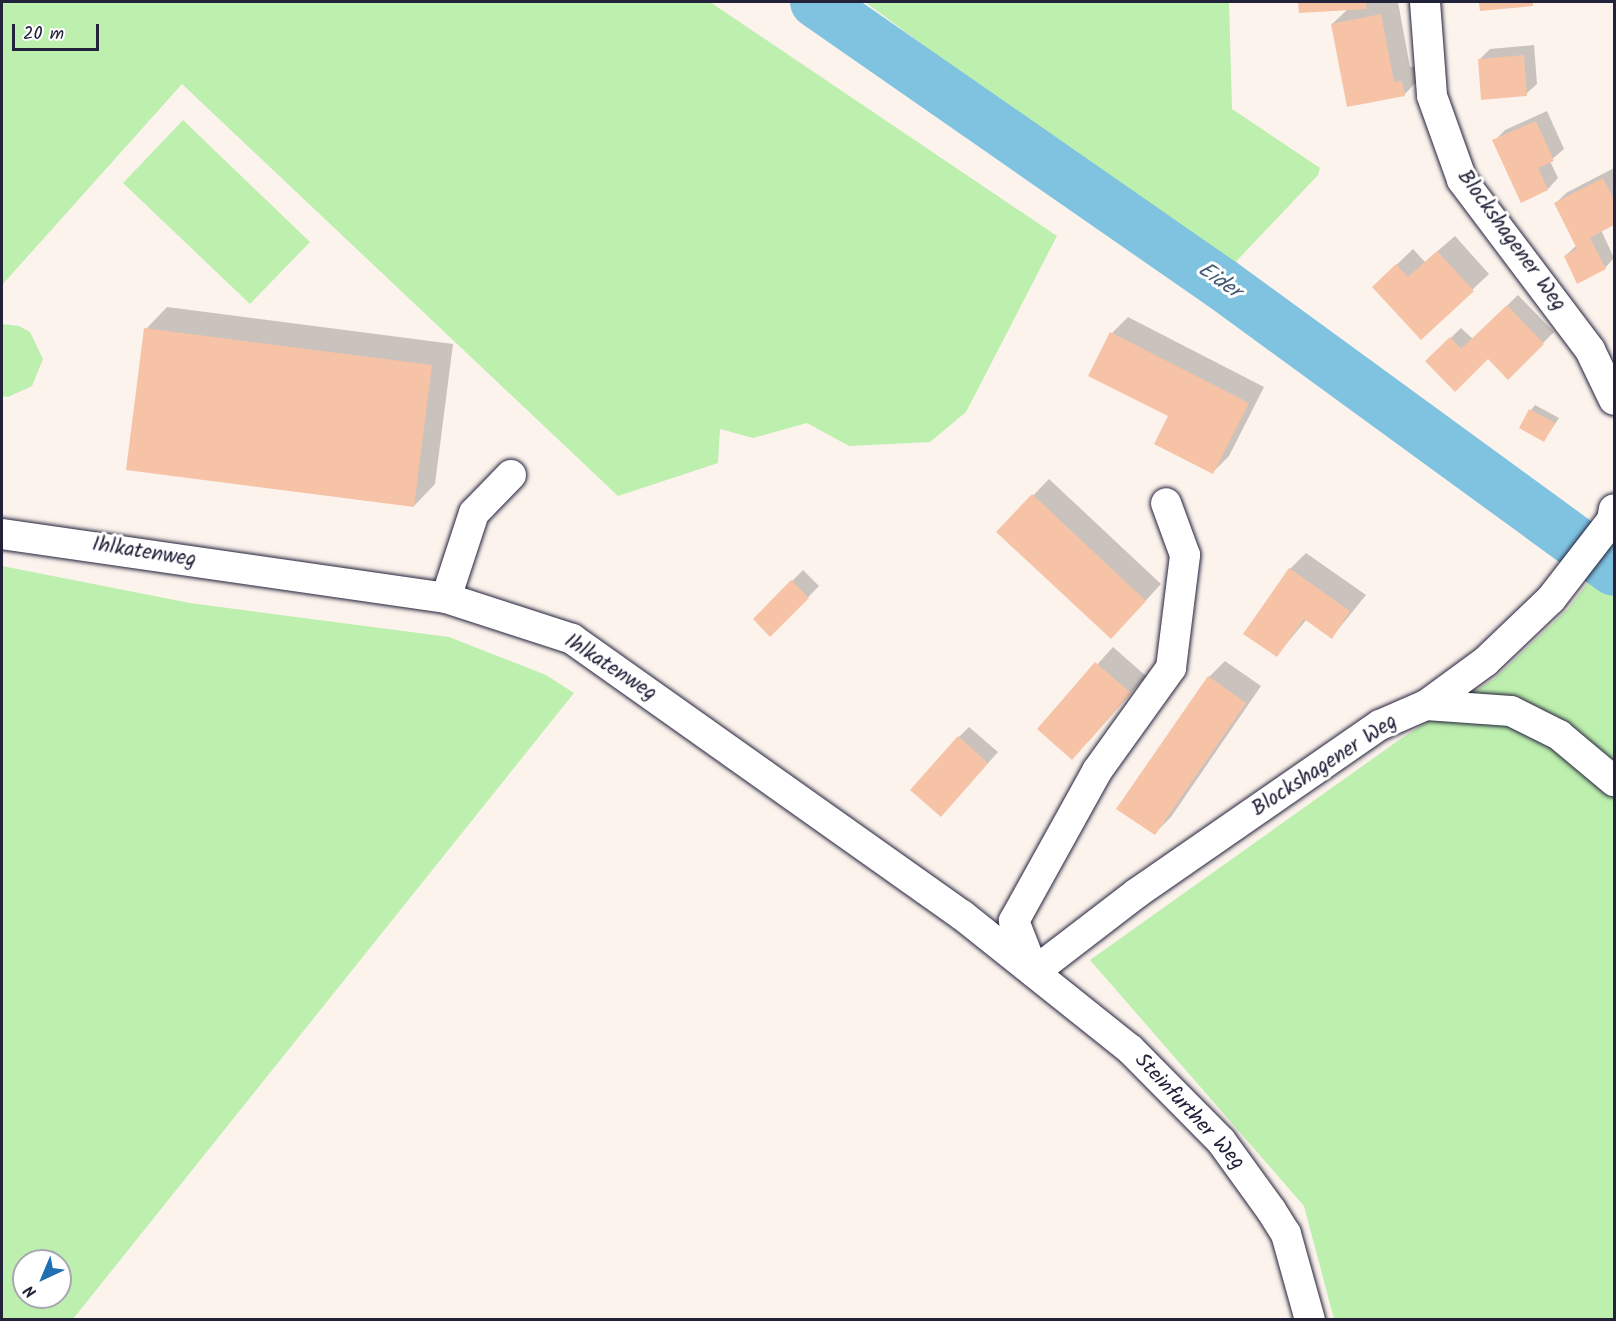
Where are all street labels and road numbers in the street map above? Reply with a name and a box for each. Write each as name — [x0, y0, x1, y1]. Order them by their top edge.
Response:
street label: Blockshagener Weg — [1451, 165, 1571, 317]
street label: Ihlkatenweg — [90, 532, 198, 574]
street label: Ihlkatenweg — [559, 629, 661, 707]
street label: Blockshagener Weg — [1247, 710, 1403, 822]
street label: Steinfurther Weg — [1129, 1049, 1249, 1175]

